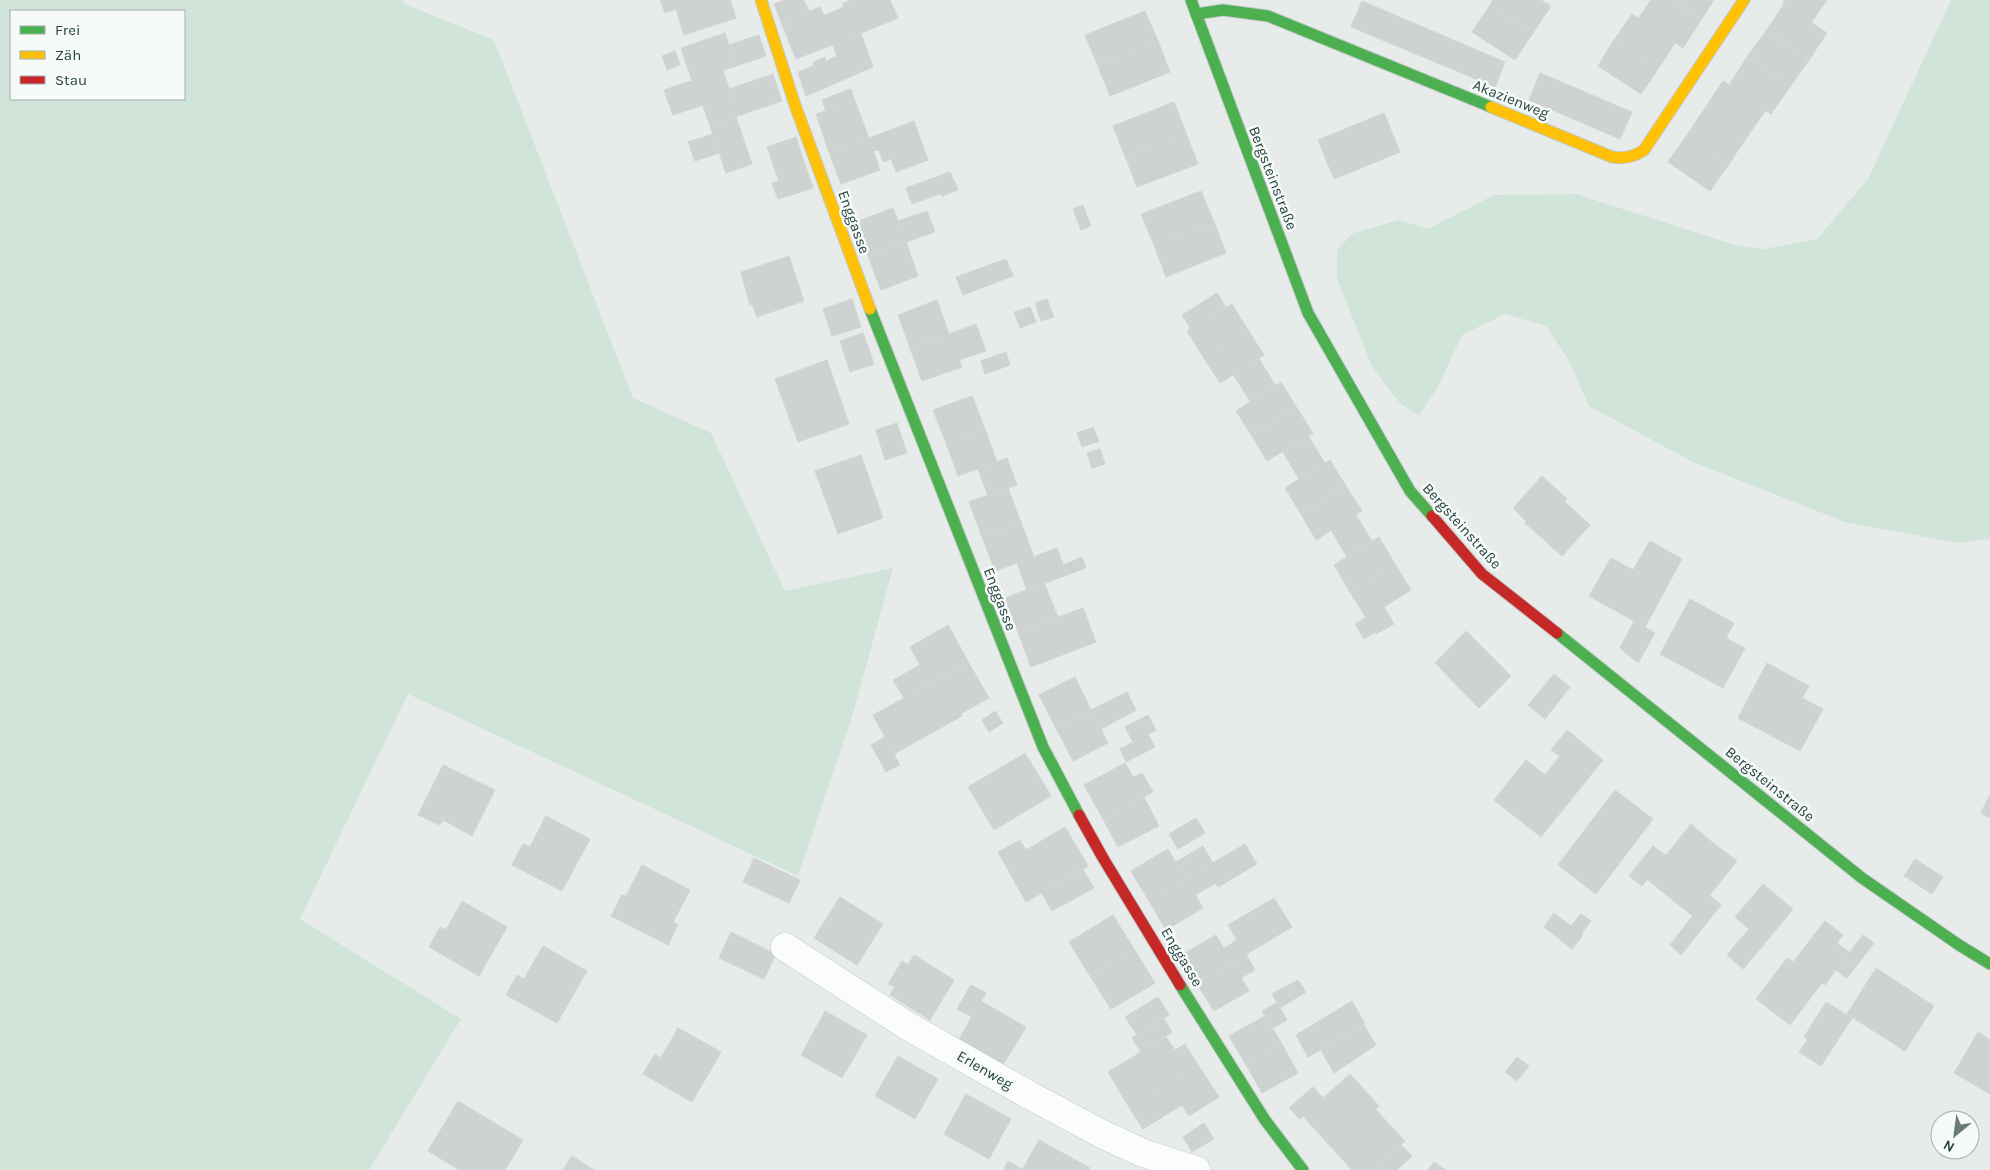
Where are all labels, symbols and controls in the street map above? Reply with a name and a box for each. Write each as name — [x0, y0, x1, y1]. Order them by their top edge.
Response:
legend — [10, 10, 185, 100]
text: Frei — [55, 21, 80, 39]
text: Zäh — [55, 46, 81, 64]
text: Stau — [55, 71, 87, 89]
street label: Akazienweg — [1470, 76, 1552, 123]
street label: Bergsteinstraße — [1245, 124, 1301, 232]
street label: Enggasse — [834, 188, 874, 256]
street label: Bergsteinstraße — [1419, 479, 1505, 573]
street label: Enggasse — [980, 565, 1020, 633]
street label: Bergsteinstraße — [1722, 743, 1818, 825]
street label: Enggasse — [1157, 924, 1207, 990]
street label: Erlenweg — [954, 1047, 1017, 1094]
north arrow — [1930, 1110, 1980, 1160]
text: N — [1940, 1136, 1957, 1156]

